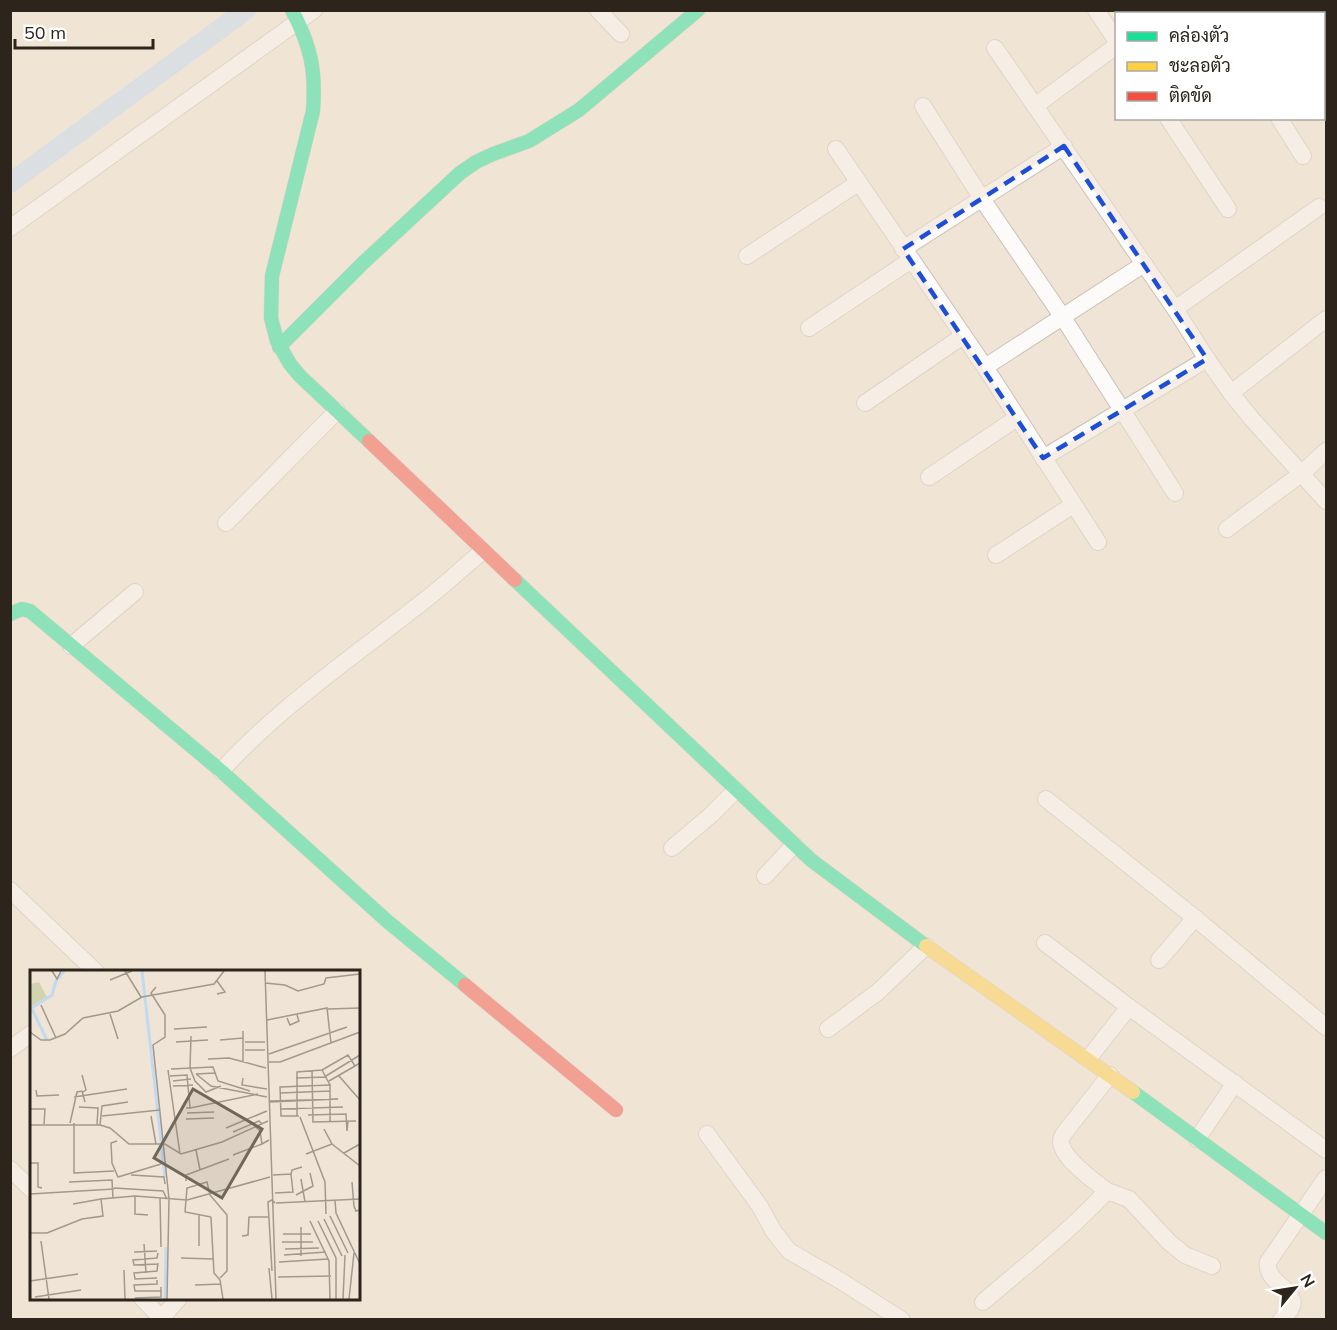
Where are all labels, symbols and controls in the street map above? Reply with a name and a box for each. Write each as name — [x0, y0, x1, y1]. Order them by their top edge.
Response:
scale bar — [15, 12, 153, 50]
legend — [1115, 12, 1325, 120]
text: 50 m — [24, 21, 66, 44]
text: คล่องตัว — [1169, 24, 1229, 47]
text: ชะลอตัว — [1169, 54, 1231, 77]
text: ติดขัด — [1169, 84, 1212, 107]
inset map — [30, 970, 360, 1300]
north arrow — [1265, 1258, 1325, 1318]
text: N — [1296, 1270, 1320, 1291]

